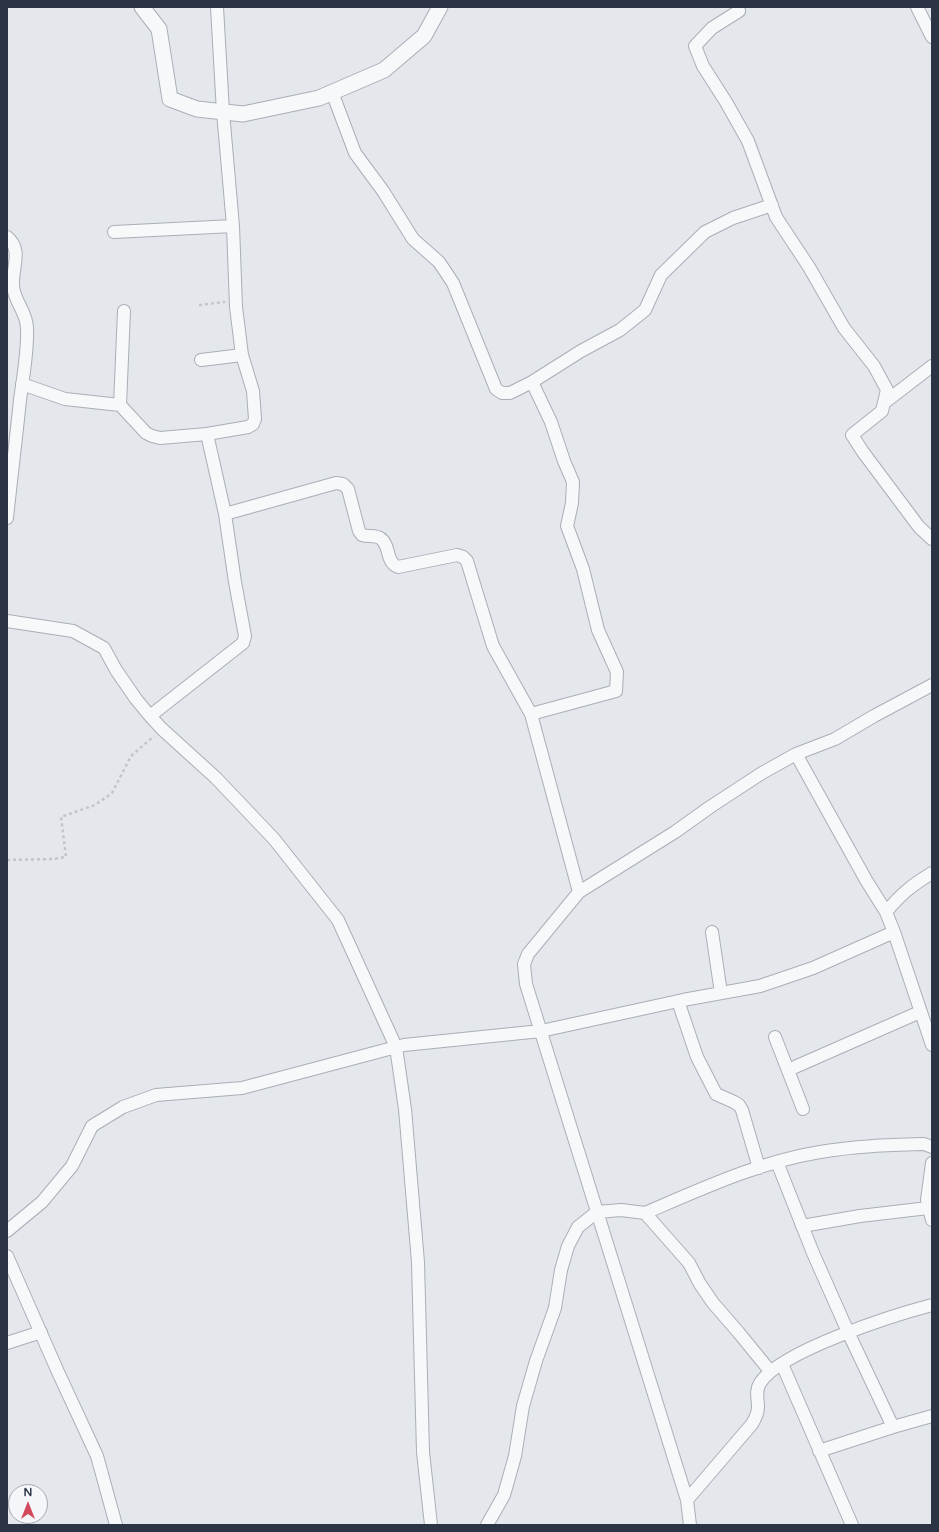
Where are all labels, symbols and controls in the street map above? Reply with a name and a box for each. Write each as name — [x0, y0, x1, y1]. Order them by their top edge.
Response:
north arrow — [8, 1484, 48, 1524]
text: N — [24, 1486, 32, 1499]

